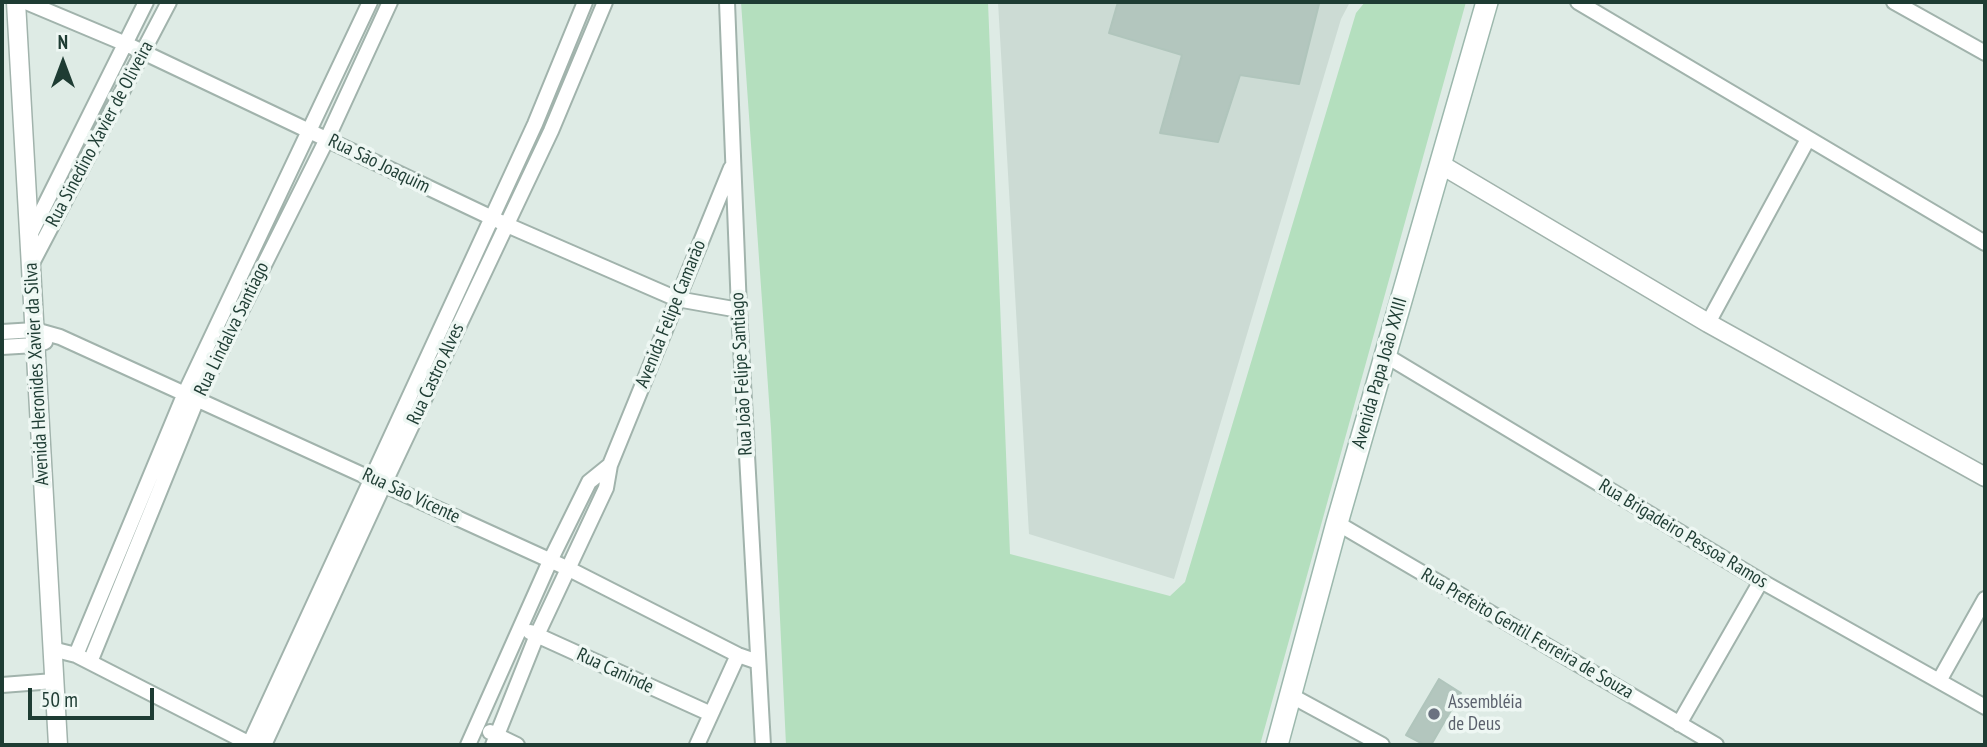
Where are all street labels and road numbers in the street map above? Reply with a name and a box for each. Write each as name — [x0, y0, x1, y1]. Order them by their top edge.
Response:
street label: Rua Sinedino Xavier de Oliveira — [41, 37, 159, 231]
street label: Rua São Joaquim — [324, 130, 434, 198]
street label: Avenida Felipe Camarão — [631, 237, 711, 391]
street label: Rua Lindalva Santiago — [190, 258, 274, 400]
street label: Avenida Heronides Xavier da Silva — [20, 262, 54, 486]
street label: Rua João Felipe Santiago — [726, 292, 758, 456]
street label: Avenida Papa João XXIII — [1348, 295, 1412, 451]
street label: Rua Castro Alves — [403, 320, 469, 428]
street label: Rua São Vicente — [358, 463, 464, 529]
street label: Rua Brigadeiro Pessoa Ramos — [1594, 475, 1772, 593]
street label: Rua Prefeito Gentil Ferreira de Souza — [1417, 564, 1637, 704]
street label: Rua Caninde — [573, 643, 657, 699]

